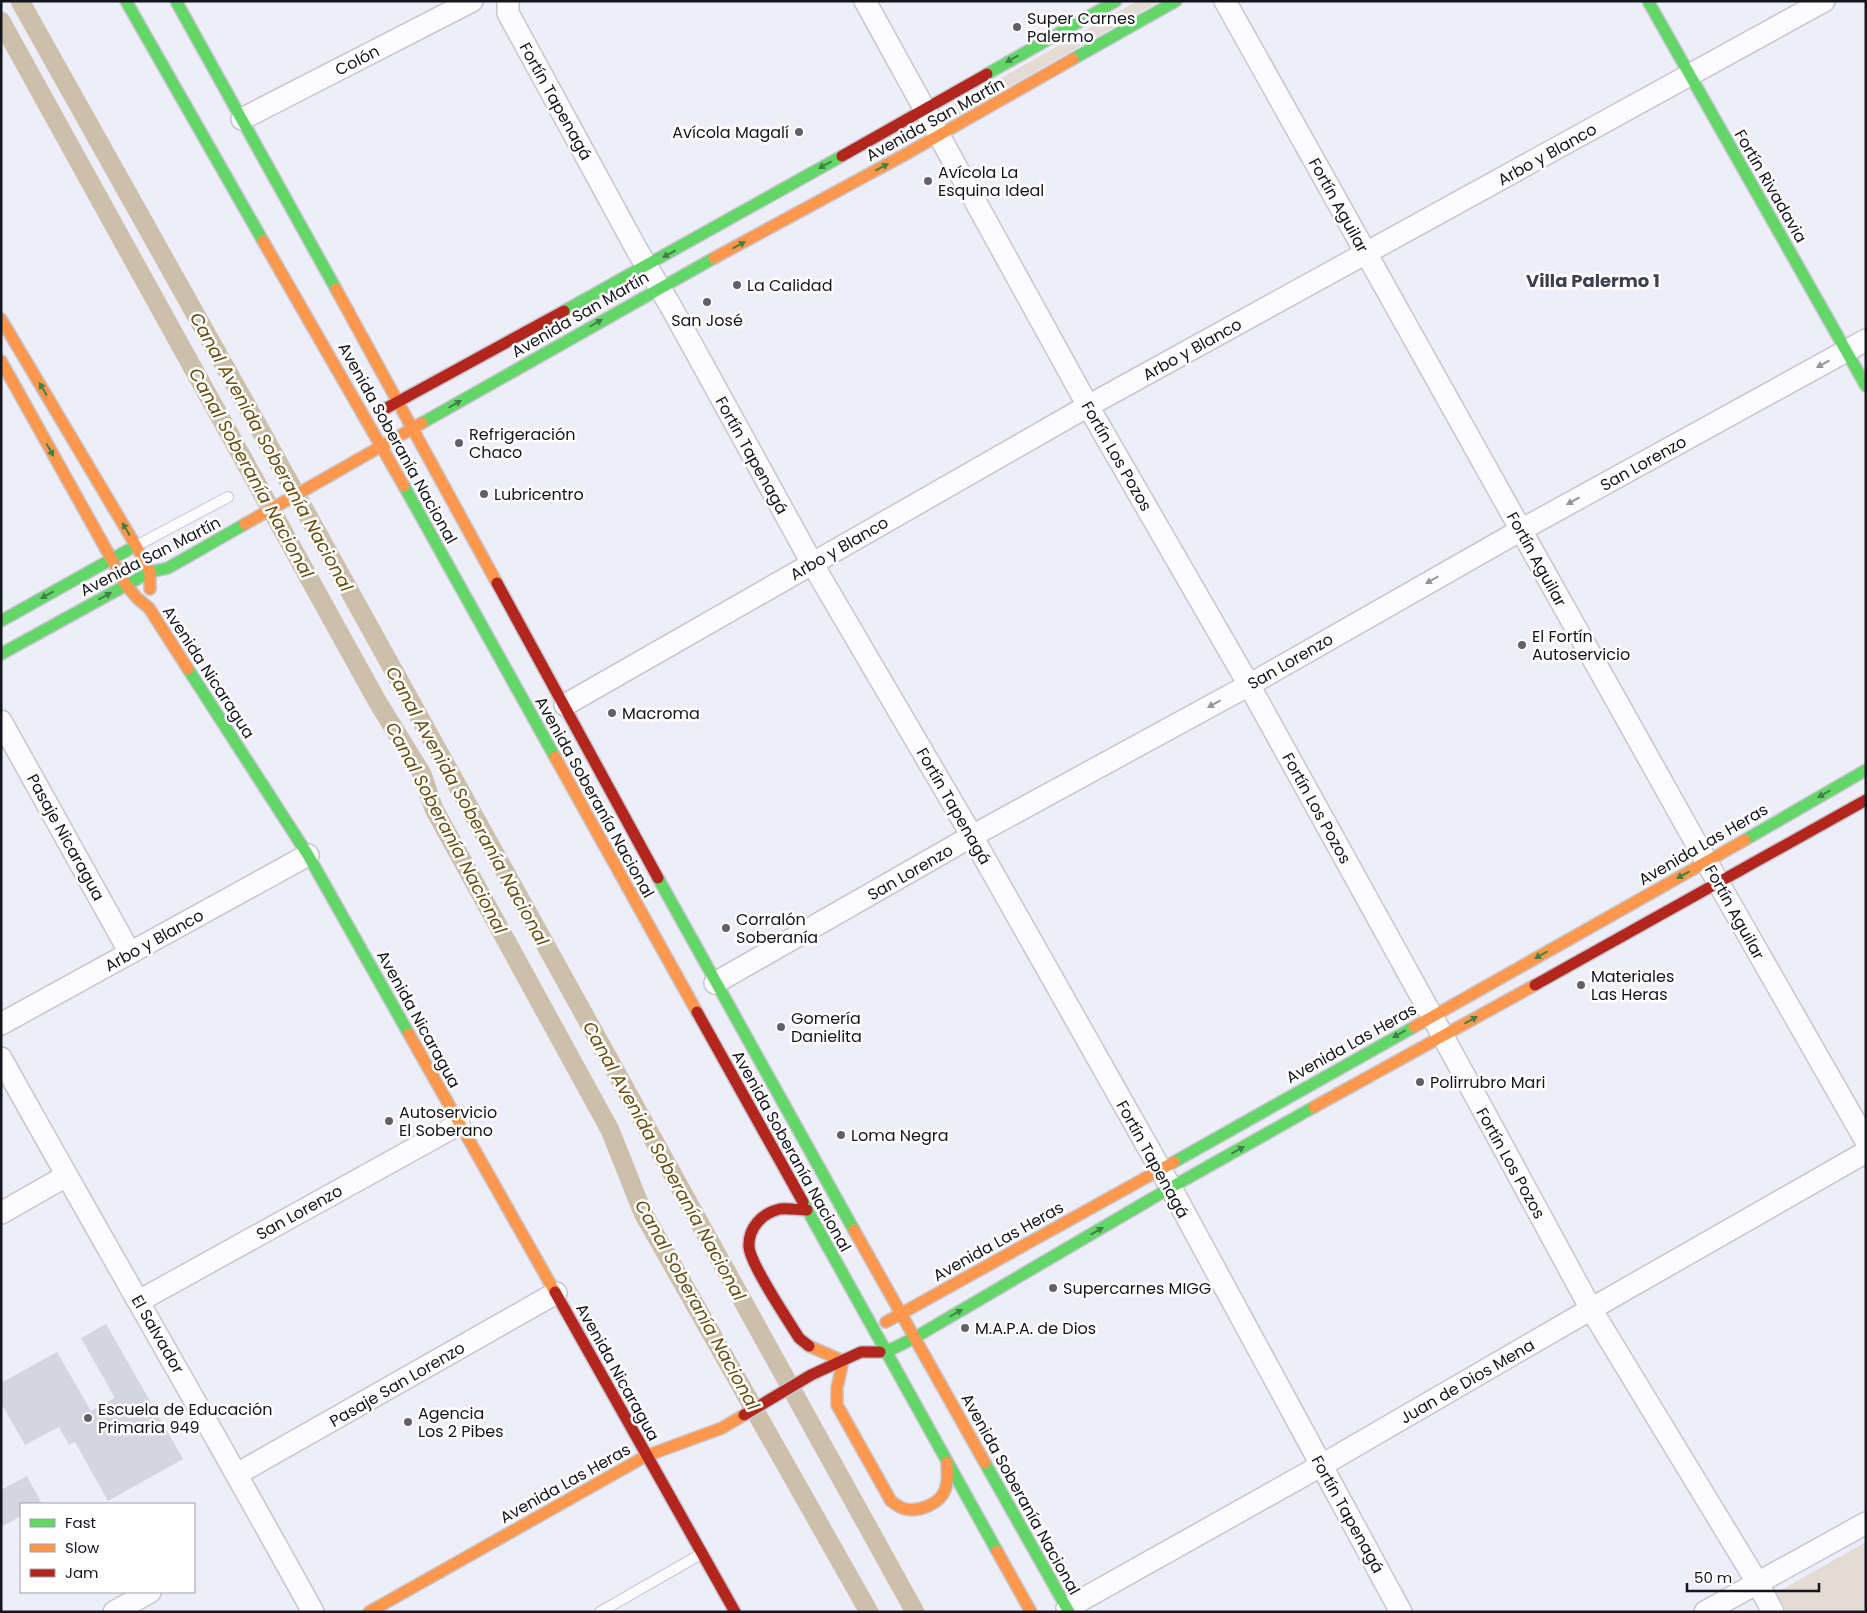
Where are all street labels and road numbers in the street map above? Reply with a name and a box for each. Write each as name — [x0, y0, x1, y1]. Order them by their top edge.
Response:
street label: Fortín Tapenagá — [514, 38, 597, 164]
street label: Colón — [331, 40, 383, 81]
street label: Avenida San Martín — [862, 72, 1009, 167]
street label: Arbo y Blanco — [1494, 118, 1601, 191]
street label: Fortín Rivadavia — [1729, 125, 1812, 247]
street label: Fortín Aguilar — [1303, 154, 1374, 257]
street label: Avenida San Martín — [507, 266, 653, 363]
street label: Arbo y Blanco — [1139, 313, 1246, 386]
street label: Avenida Soberanía Nacional — [332, 338, 463, 548]
street label: Fortín Tapenagá — [710, 392, 793, 518]
street label: Fortín Los Pozos — [1076, 397, 1157, 516]
street label: San Lorenzo — [1596, 430, 1691, 497]
street label: Fortín Aguilar — [1501, 508, 1572, 611]
street label: Avenida San Martín — [76, 511, 225, 602]
street label: Arbo y Blanco — [786, 511, 893, 586]
street label: Avenida Nicaragua — [157, 601, 260, 743]
street label: San Lorenzo — [1243, 628, 1337, 695]
street label: Avenida Soberanía Nacional — [529, 692, 660, 902]
street label: Fortín Tapenagá — [911, 744, 996, 869]
street label: Fortín Los Pozos — [1277, 749, 1357, 868]
street label: Pasaje Nicaragua — [21, 770, 110, 905]
street label: Avenida Las Heras — [1634, 798, 1772, 891]
street label: San Lorenzo — [863, 839, 957, 906]
street label: Fortín Aguilar — [1699, 861, 1770, 964]
street label: Arbo y Blanco — [101, 904, 208, 977]
street label: Avenida Nicaragua — [371, 946, 466, 1092]
street label: Avenida Las Heras — [1282, 998, 1421, 1089]
street label: Avenida Soberanía Nacional — [726, 1046, 857, 1256]
street label: Fortín Tapenagá — [1111, 1096, 1194, 1222]
street label: Fortín Los Pozos — [1471, 1104, 1551, 1223]
street label: San Lorenzo — [252, 1179, 347, 1246]
street label: Avenida Las Heras — [929, 1196, 1068, 1287]
street label: El Salvador — [126, 1291, 189, 1378]
street label: Avenida Nicaragua — [570, 1299, 665, 1445]
street label: Juan de Dios Mena — [1396, 1333, 1539, 1429]
street label: Pasaje San Lorenzo — [325, 1336, 469, 1433]
street label: Avenida Soberanía Nacional — [955, 1389, 1086, 1599]
street label: Avenida Las Heras — [496, 1438, 635, 1529]
street label: Fortín Tapenagá — [1306, 1451, 1389, 1577]

